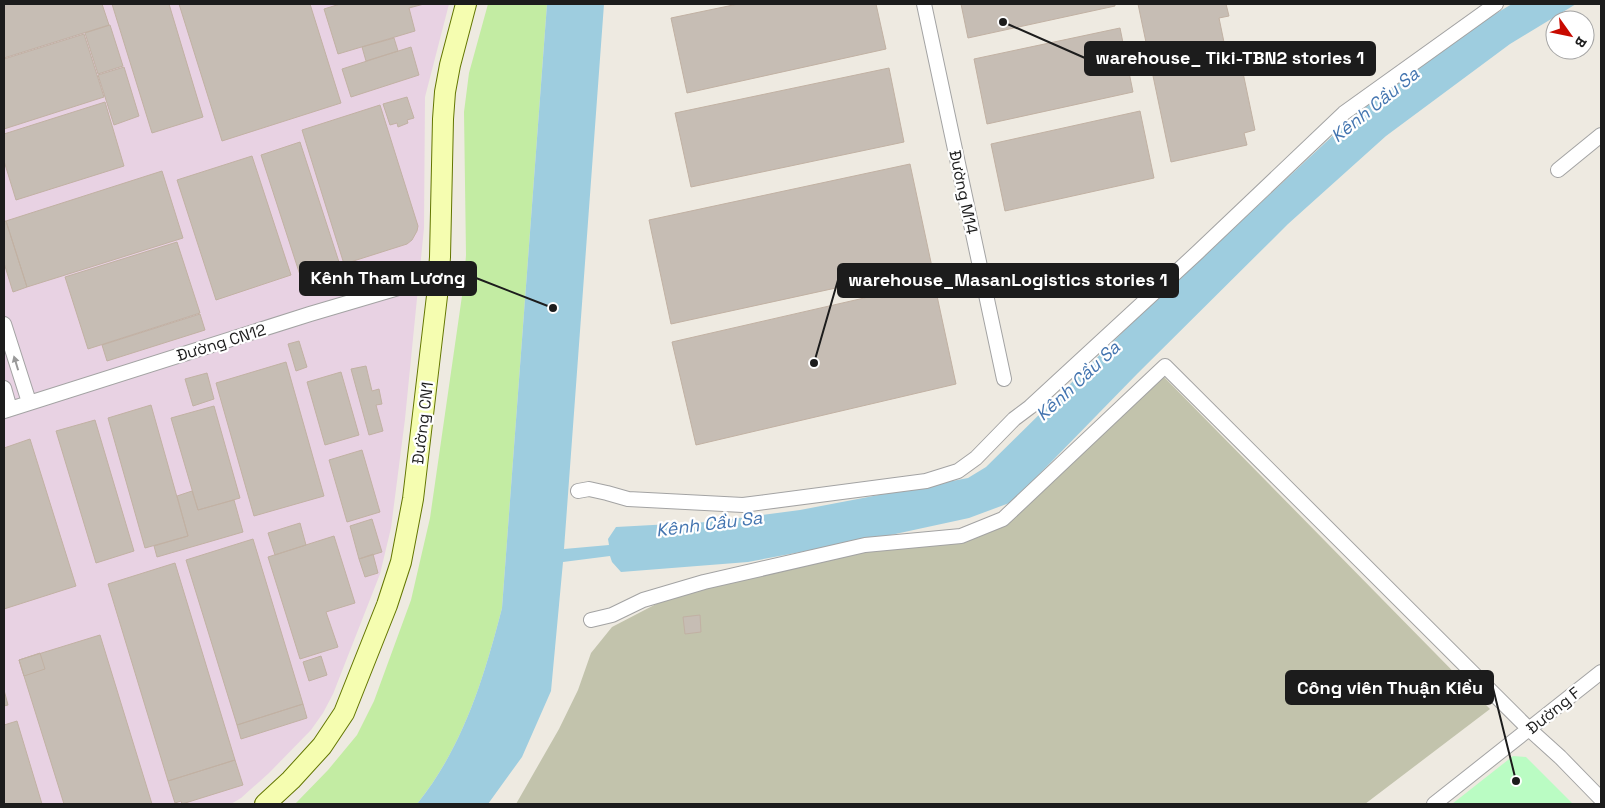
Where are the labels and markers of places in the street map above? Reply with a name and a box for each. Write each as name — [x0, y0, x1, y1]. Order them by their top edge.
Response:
callout: warehouse_ Tiki-TBN2 stories 1 — [1085, 42, 1375, 75]
callout: Kênh Tham Lương — [300, 262, 476, 295]
callout: warehouse_MasanLogistics stories 1 — [838, 264, 1178, 297]
callout: Công viên Thuận Kiều — [1286, 671, 1493, 704]

